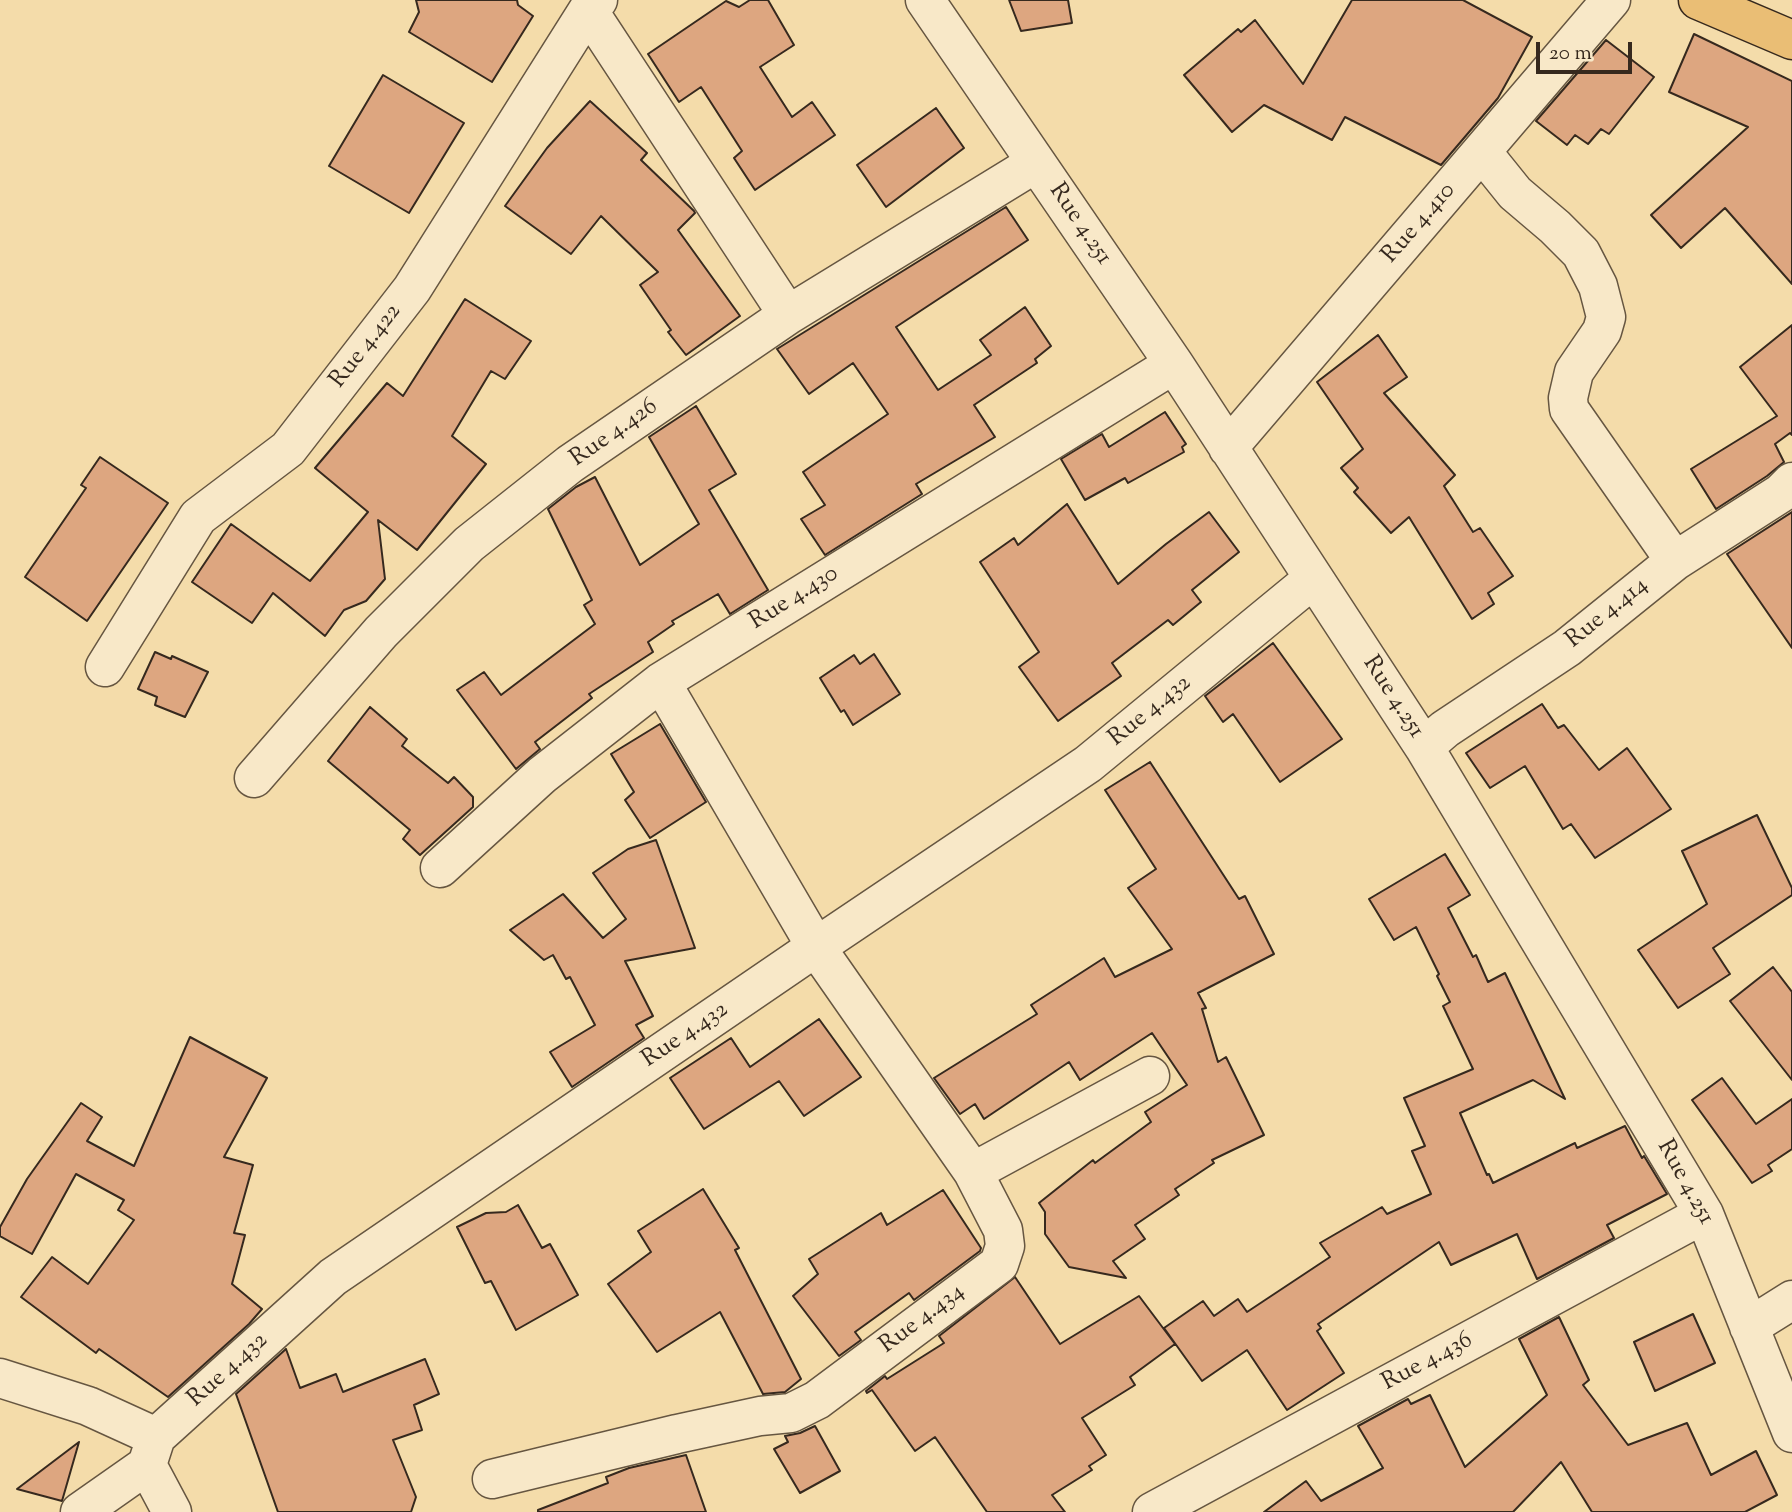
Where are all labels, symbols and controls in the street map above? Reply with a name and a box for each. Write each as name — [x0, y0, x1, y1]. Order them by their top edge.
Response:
scale bar — [1540, 28, 1636, 72]
text: 20 m — [1549, 39, 1592, 69]
street label: Rue 4.410 — [1377, 178, 1463, 270]
street label: Rue 4.251 — [1041, 179, 1117, 271]
street label: Rue 4.422 — [325, 299, 409, 395]
street label: Rue 4.426 — [566, 394, 664, 474]
street label: Rue 4.430 — [745, 561, 845, 637]
street label: Rue 4.414 — [1561, 572, 1655, 656]
street label: Rue 4.251 — [1355, 651, 1429, 745]
street label: Rue 4.432 — [1104, 670, 1198, 754]
street label: Rue 4.432 — [637, 997, 735, 1075]
street label: Rue 4.251 — [1649, 1136, 1719, 1230]
street label: Rue 4.434 — [875, 1279, 971, 1361]
street label: Rue 4.436 — [1378, 1327, 1478, 1399]
street label: Rue 4.432 — [183, 1328, 275, 1414]

